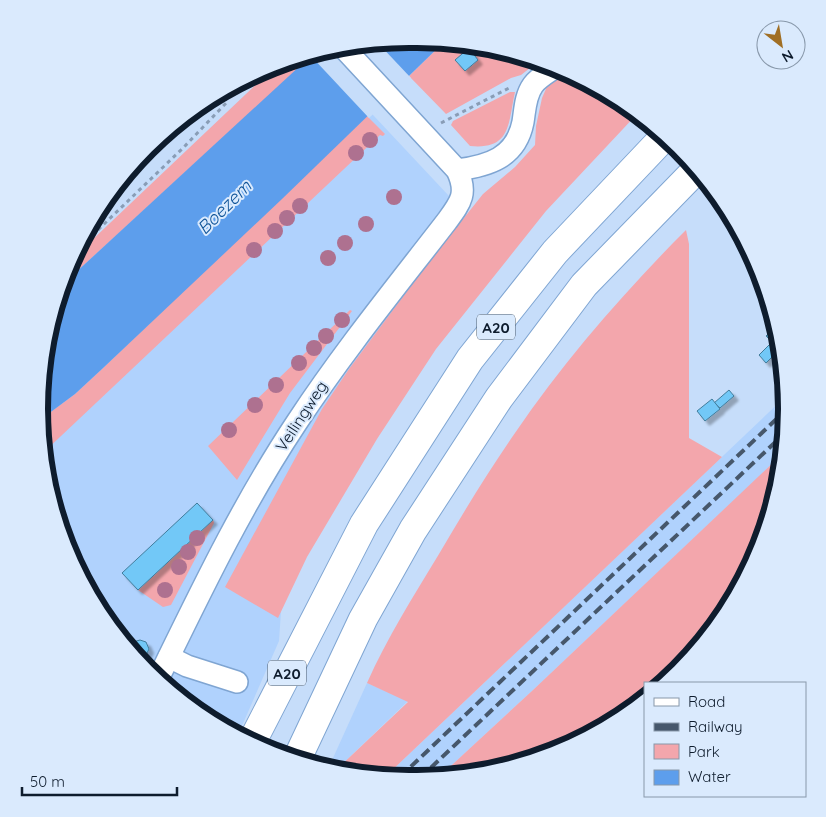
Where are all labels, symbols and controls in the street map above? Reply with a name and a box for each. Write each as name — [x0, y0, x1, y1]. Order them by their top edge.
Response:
north arrow — [756, 20, 806, 70]
text: N — [779, 46, 797, 67]
water label: Boezem — [192, 174, 257, 239]
road number: A20 — [477, 314, 515, 340]
street label: Veilingweg — [271, 377, 331, 455]
road number: A20 — [268, 660, 306, 686]
legend — [644, 682, 806, 797]
text: Road — [688, 692, 725, 711]
text: Railway — [688, 717, 743, 736]
text: Park — [688, 742, 720, 761]
scale bar — [22, 764, 178, 796]
text: Water — [688, 767, 731, 786]
text: 50 m — [30, 772, 65, 791]

